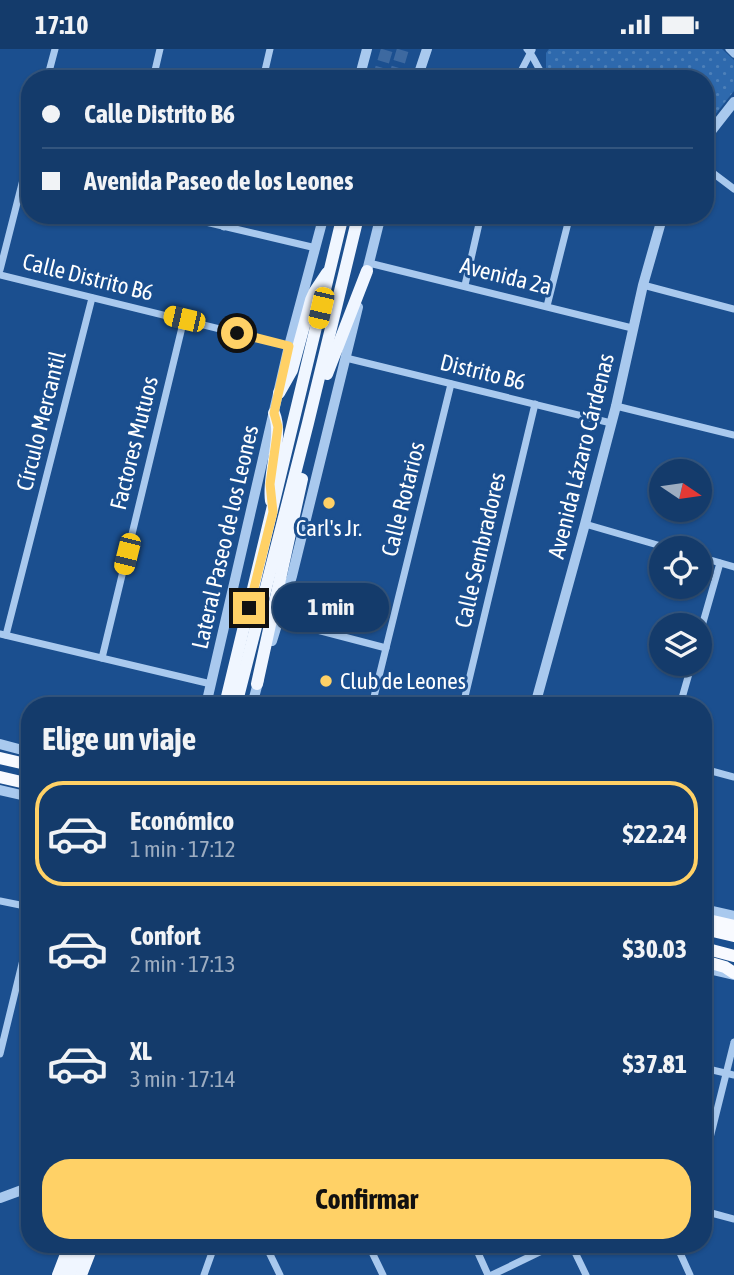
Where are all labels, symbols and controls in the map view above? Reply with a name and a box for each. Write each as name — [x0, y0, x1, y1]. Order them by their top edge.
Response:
text: 17:10 — [35, 10, 89, 40]
text: Calle Distrito B6 — [84, 99, 235, 129]
text: Avenida Paseo de los Leones — [84, 166, 353, 196]
street label: Calle Distrito B6 — [20, 248, 156, 306]
street label: Avenida 2a — [457, 252, 555, 300]
car — [307, 285, 336, 331]
car — [162, 304, 207, 334]
route start — [221, 317, 253, 349]
street label: Círculo Mercantil — [11, 349, 71, 493]
street label: Distrito B6 — [438, 349, 528, 395]
street label: Avenida Lázaro Cárdenas — [543, 351, 619, 561]
street label: Factores Mutuos — [105, 373, 163, 513]
street label: Lateral Paseo de los Leones — [187, 423, 263, 651]
street label: Calle Rotarios — [376, 439, 430, 559]
north arrow — [649, 459, 712, 521]
map controls — [649, 459, 712, 676]
street label: Calle Sembradores — [450, 470, 510, 630]
marker: Carl's Jr. — [321, 495, 337, 511]
place label: Carl's Jr. — [296, 515, 362, 541]
car — [112, 531, 143, 577]
button: locate — [649, 536, 712, 599]
callout: 1 min — [274, 583, 389, 633]
route end — [233, 592, 265, 624]
text: 1 min — [308, 594, 354, 620]
button: layers — [649, 613, 712, 676]
place label: Club de Leones — [340, 668, 466, 694]
marker: Club de Leones — [318, 673, 334, 689]
text: Elige un viaje — [42, 720, 196, 757]
icon: car — [46, 802, 109, 865]
text: Económico — [130, 806, 234, 836]
text: $22.24 — [623, 819, 687, 849]
text: 1 min · 17:12 — [130, 836, 236, 862]
icon: car — [46, 917, 109, 980]
text: Confort — [130, 921, 201, 951]
text: $30.03 — [623, 934, 687, 964]
text: 2 min · 17:13 — [130, 951, 236, 977]
icon: car — [46, 1032, 109, 1095]
text: XL — [130, 1036, 152, 1066]
text: $37.81 — [623, 1049, 687, 1079]
text: 3 min · 17:14 — [130, 1066, 236, 1092]
button: Confirmar — [42, 1159, 691, 1239]

